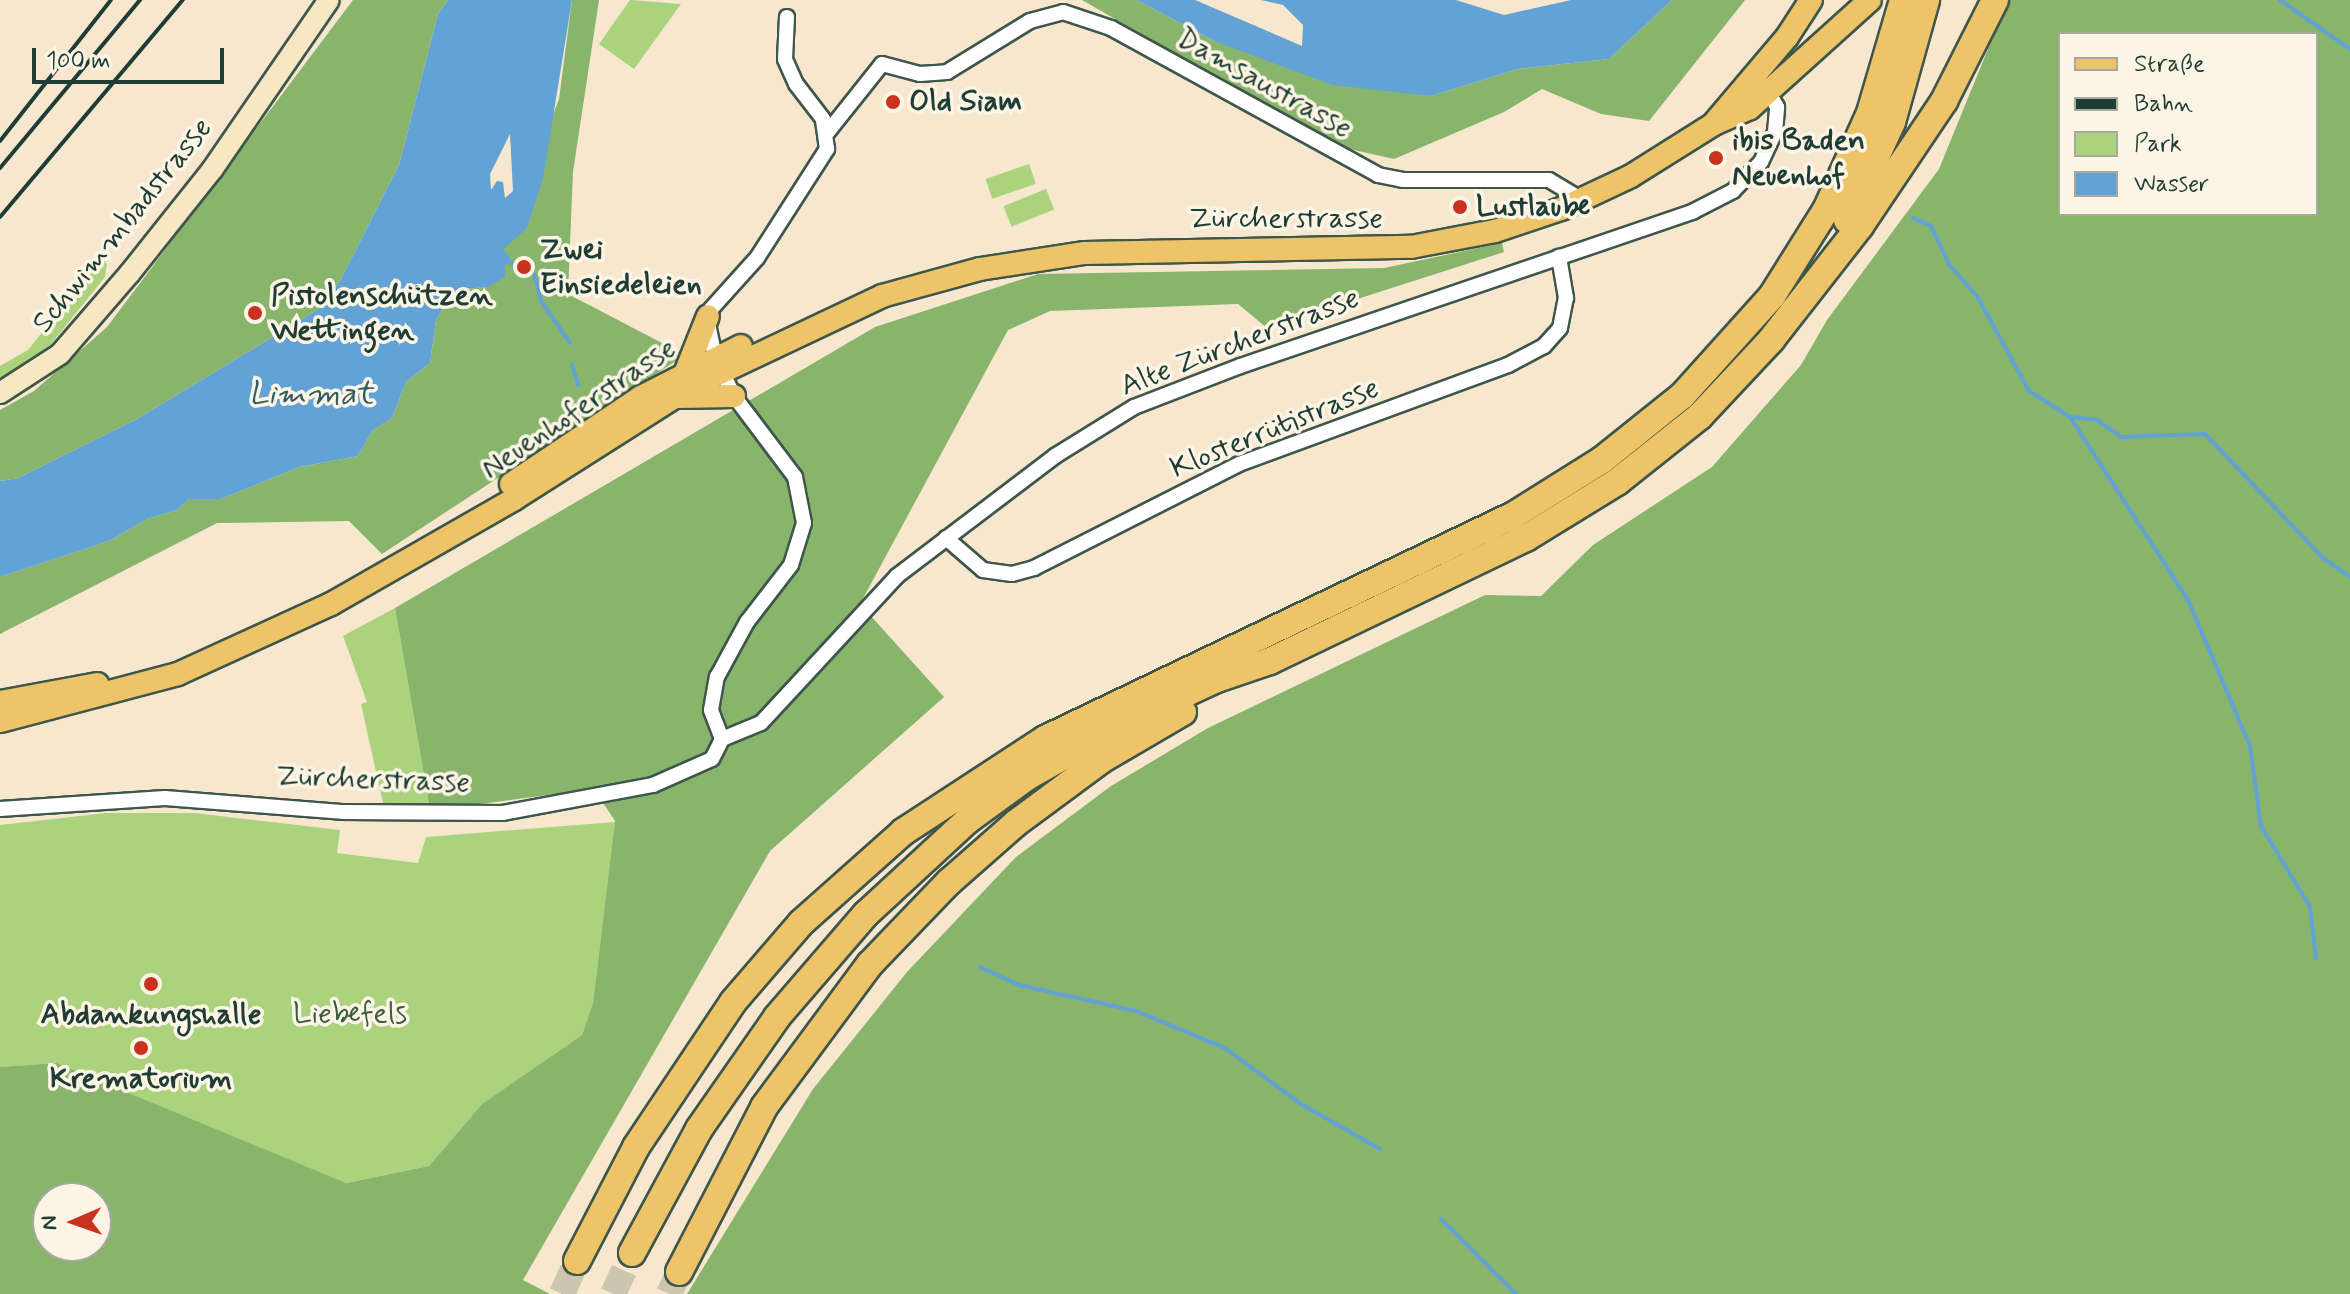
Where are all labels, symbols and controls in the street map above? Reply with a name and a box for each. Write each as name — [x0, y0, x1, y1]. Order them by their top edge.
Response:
street label: Damsaustrasse — [1170, 21, 1358, 147]
scale bar — [36, 32, 228, 82]
legend — [2058, 32, 2318, 216]
text: 100 m — [46, 46, 110, 77]
text: Straße — [2134, 49, 2205, 80]
place label: Old Siam — [909, 84, 1027, 120]
text: Bahn — [2134, 89, 2193, 120]
marker: Old Siam — [884, 93, 902, 111]
street label: Schwimmbadstrasse — [25, 111, 221, 341]
place label: ibis Baden Neuenhof — [1732, 123, 1869, 194]
text: Park — [2134, 129, 2182, 160]
marker: ibis Baden Neuenhof — [1707, 149, 1725, 167]
text: Wasser — [2134, 169, 2209, 200]
place label: Lustlaube — [1476, 189, 1590, 225]
marker: Lustlaube — [1451, 198, 1469, 216]
street label: Zürcherstrasse — [1189, 201, 1383, 237]
place label: Zwei Einsiedeleien — [540, 232, 702, 302]
marker: Zwei Einsiedeleien — [515, 258, 533, 276]
place label: Pistolenschützen Wettingen — [271, 278, 493, 348]
street label: Alte Zürcherstrasse — [1115, 281, 1365, 405]
marker: Pistolenschützen Wettingen — [246, 304, 264, 322]
street label: Neuenhoferstrasse — [475, 331, 683, 487]
street label: Klosterrütistrasse — [1165, 371, 1385, 487]
water label: Limmat — [249, 375, 373, 413]
street label: Zürcherstrasse — [275, 759, 471, 801]
marker: Abdankungshalle — [142, 975, 160, 993]
park label: Liebefels — [293, 996, 407, 1032]
place label: Abdankungshalle — [41, 997, 261, 1033]
marker: Krematorium — [132, 1039, 150, 1057]
place label: Krematorium — [50, 1061, 232, 1097]
north arrow — [32, 1182, 112, 1262]
text: N — [36, 1215, 64, 1231]

